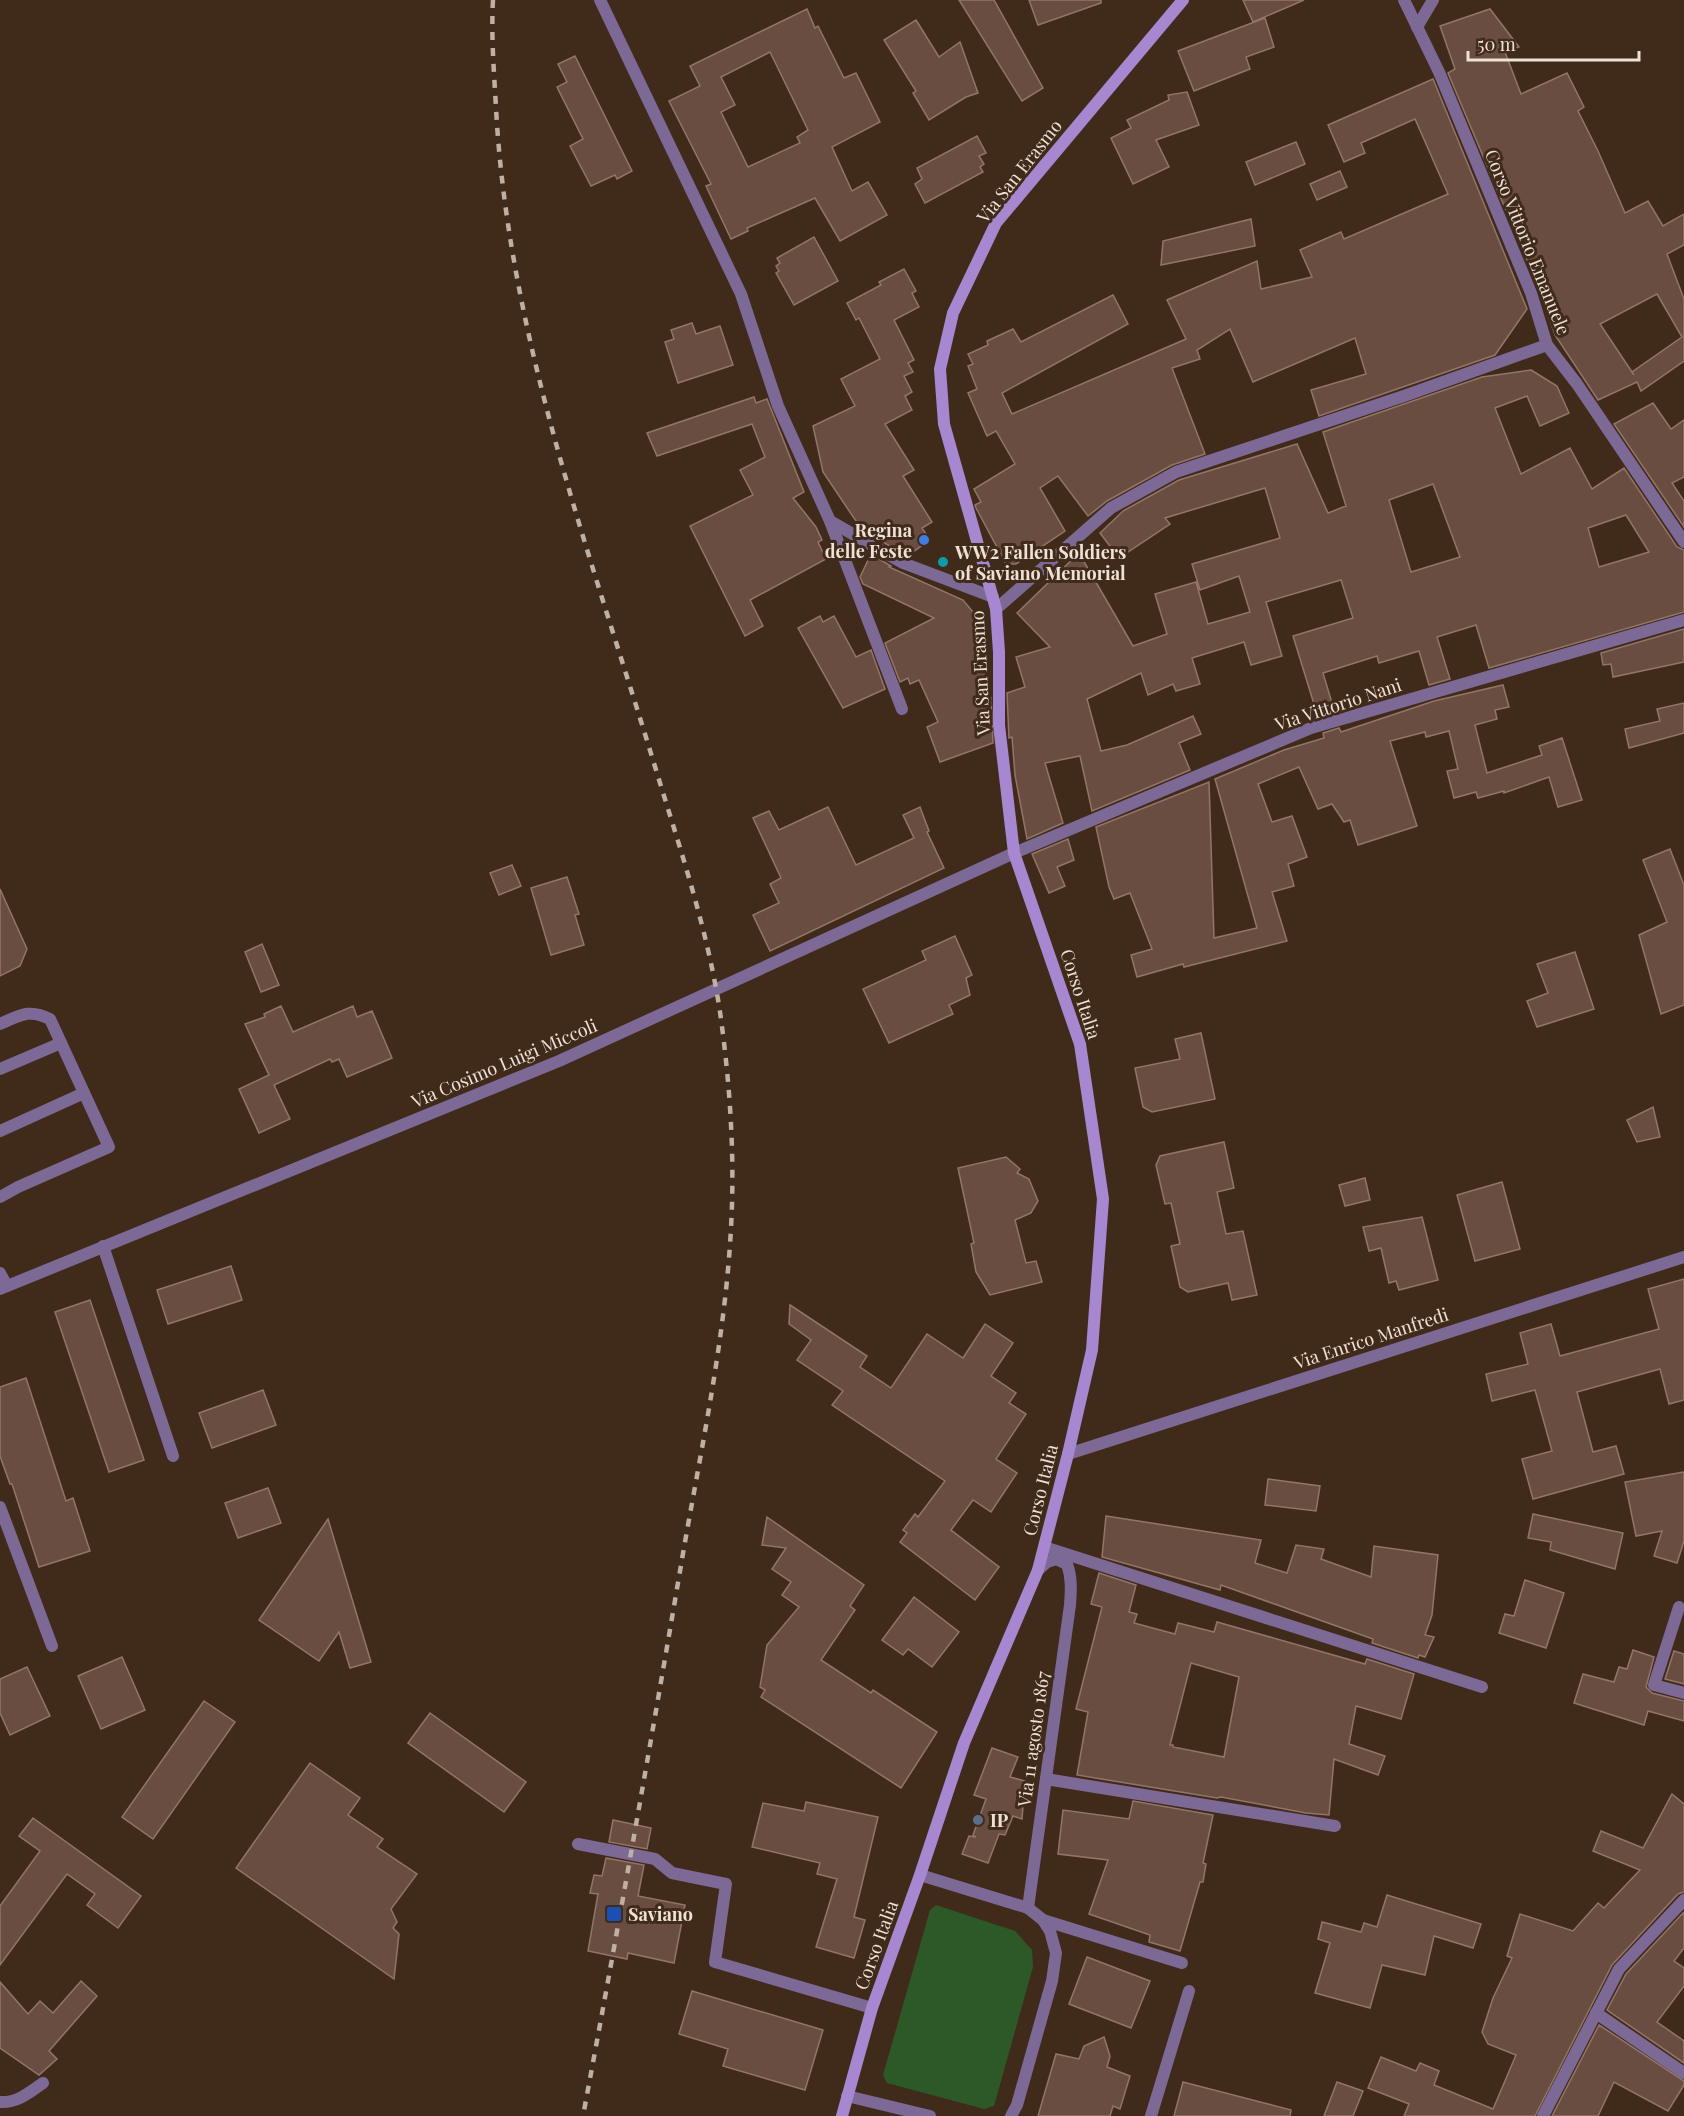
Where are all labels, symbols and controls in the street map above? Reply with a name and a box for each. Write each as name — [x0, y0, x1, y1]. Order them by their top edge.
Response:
scale bar — [1468, 24, 1639, 62]
text: 50 m — [1477, 32, 1516, 56]
street label: Via San Erasmo — [970, 114, 1067, 228]
street label: Corso Vittorio Emanuele — [1480, 146, 1576, 338]
place label: Regina delle Feste — [825, 518, 913, 563]
marker: Regina delle Feste — [917, 533, 931, 547]
place label: WW2 Fallen Soldiers of Saviano Memorial — [954, 540, 1126, 585]
marker: WW2 Fallen Soldiers of Saviano Memorial — [936, 555, 950, 569]
street label: Via San Erasmo — [965, 610, 995, 737]
street label: Via Vittorio Nani — [1271, 672, 1404, 736]
street label: Corso Italia — [1055, 946, 1107, 1042]
street label: Via Cosimo Luigi Miccoli — [407, 1013, 600, 1113]
street label: Via Enrico Manfredi — [1290, 1302, 1451, 1375]
street label: Corso Italia — [1017, 1442, 1063, 1538]
street label: Via 11 agosto 1867 — [1011, 1669, 1054, 1809]
place label: IP — [990, 1808, 1009, 1832]
marker: IP — [971, 1813, 985, 1827]
street label: Corso Italia — [849, 1897, 903, 1993]
place label: Saviano — [628, 1902, 693, 1926]
marker: Saviano — [605, 1905, 623, 1923]

